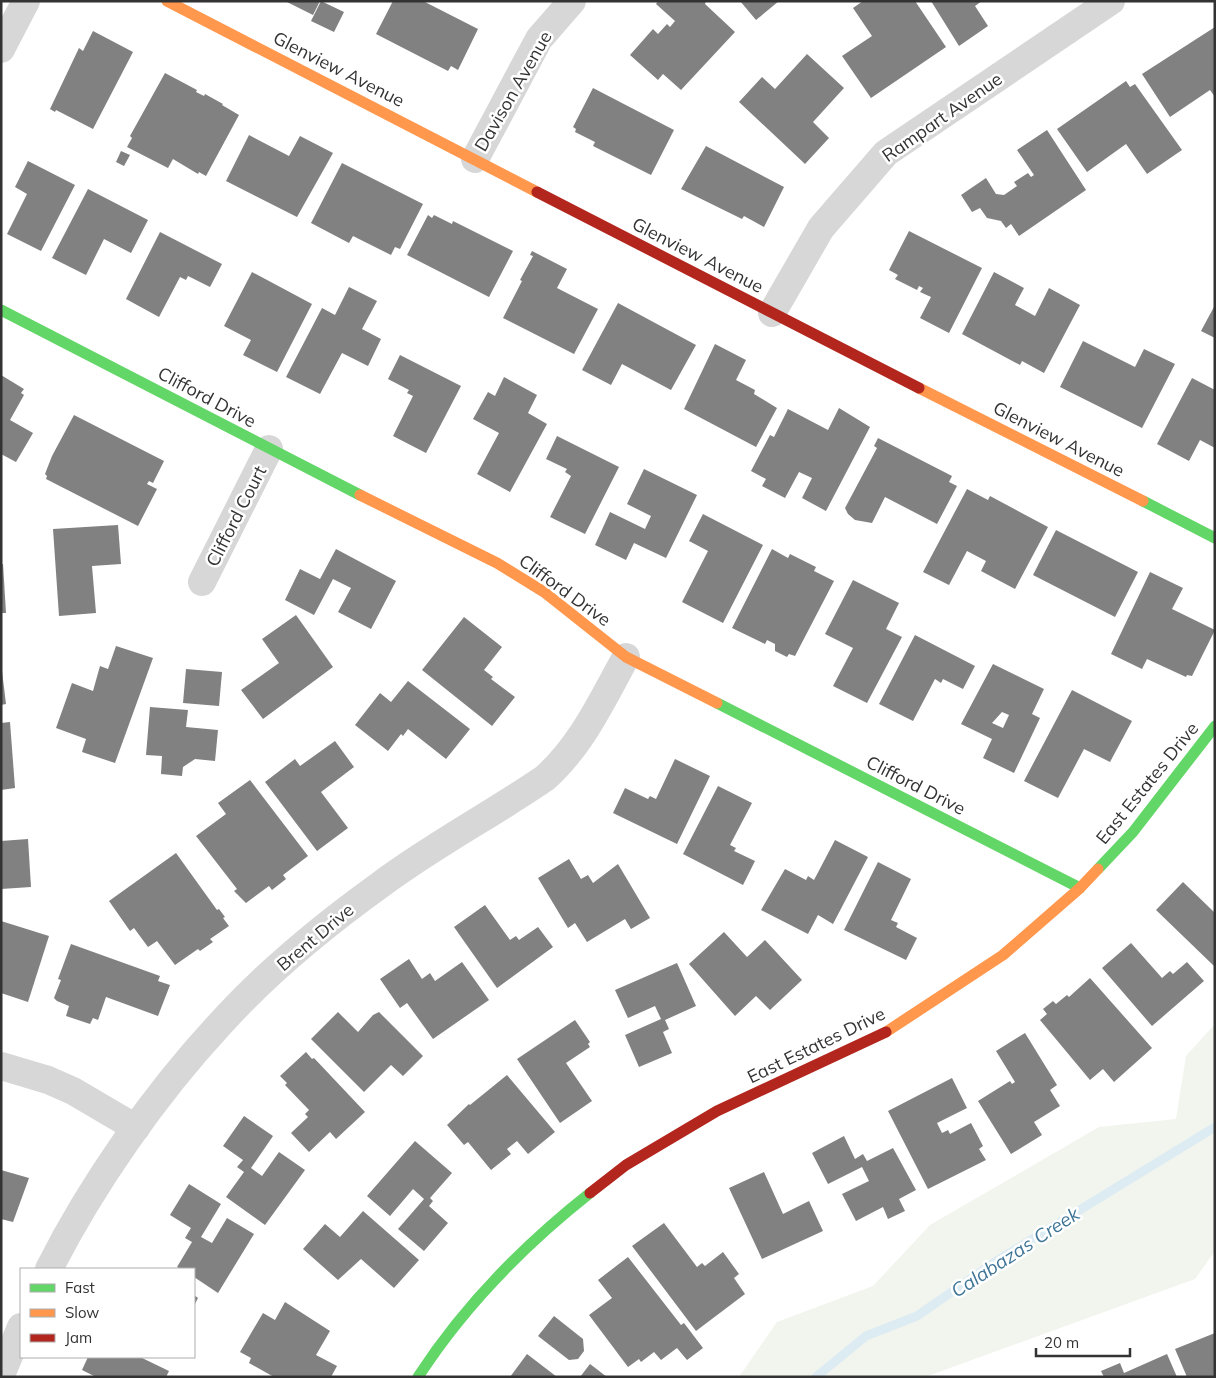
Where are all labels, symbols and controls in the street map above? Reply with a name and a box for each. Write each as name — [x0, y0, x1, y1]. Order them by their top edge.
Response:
street label: Glenview Avenue — [270, 26, 408, 112]
street label: Davison Avenue — [469, 27, 557, 155]
street label: Rampart Avenue — [878, 67, 1006, 167]
street label: Glenview Avenue — [629, 212, 767, 298]
street label: Clifford Drive — [154, 361, 260, 433]
street label: Glenview Avenue — [990, 396, 1128, 482]
street label: Clifford Court — [201, 462, 271, 570]
street label: Clifford Drive — [514, 549, 616, 631]
street label: East Estates Drive — [1091, 717, 1203, 849]
street label: Clifford Drive — [863, 750, 969, 820]
street label: Brent Drive — [272, 898, 358, 976]
street label: East Estates Drive — [743, 1002, 889, 1088]
water label: Calabazas Creek — [946, 1201, 1085, 1303]
legend — [20, 1268, 195, 1358]
text: Fast — [65, 1278, 95, 1297]
text: Slow — [65, 1303, 99, 1322]
scale bar — [1036, 1326, 1130, 1358]
text: Jam — [65, 1328, 92, 1347]
text: 20 m — [1044, 1333, 1079, 1352]

